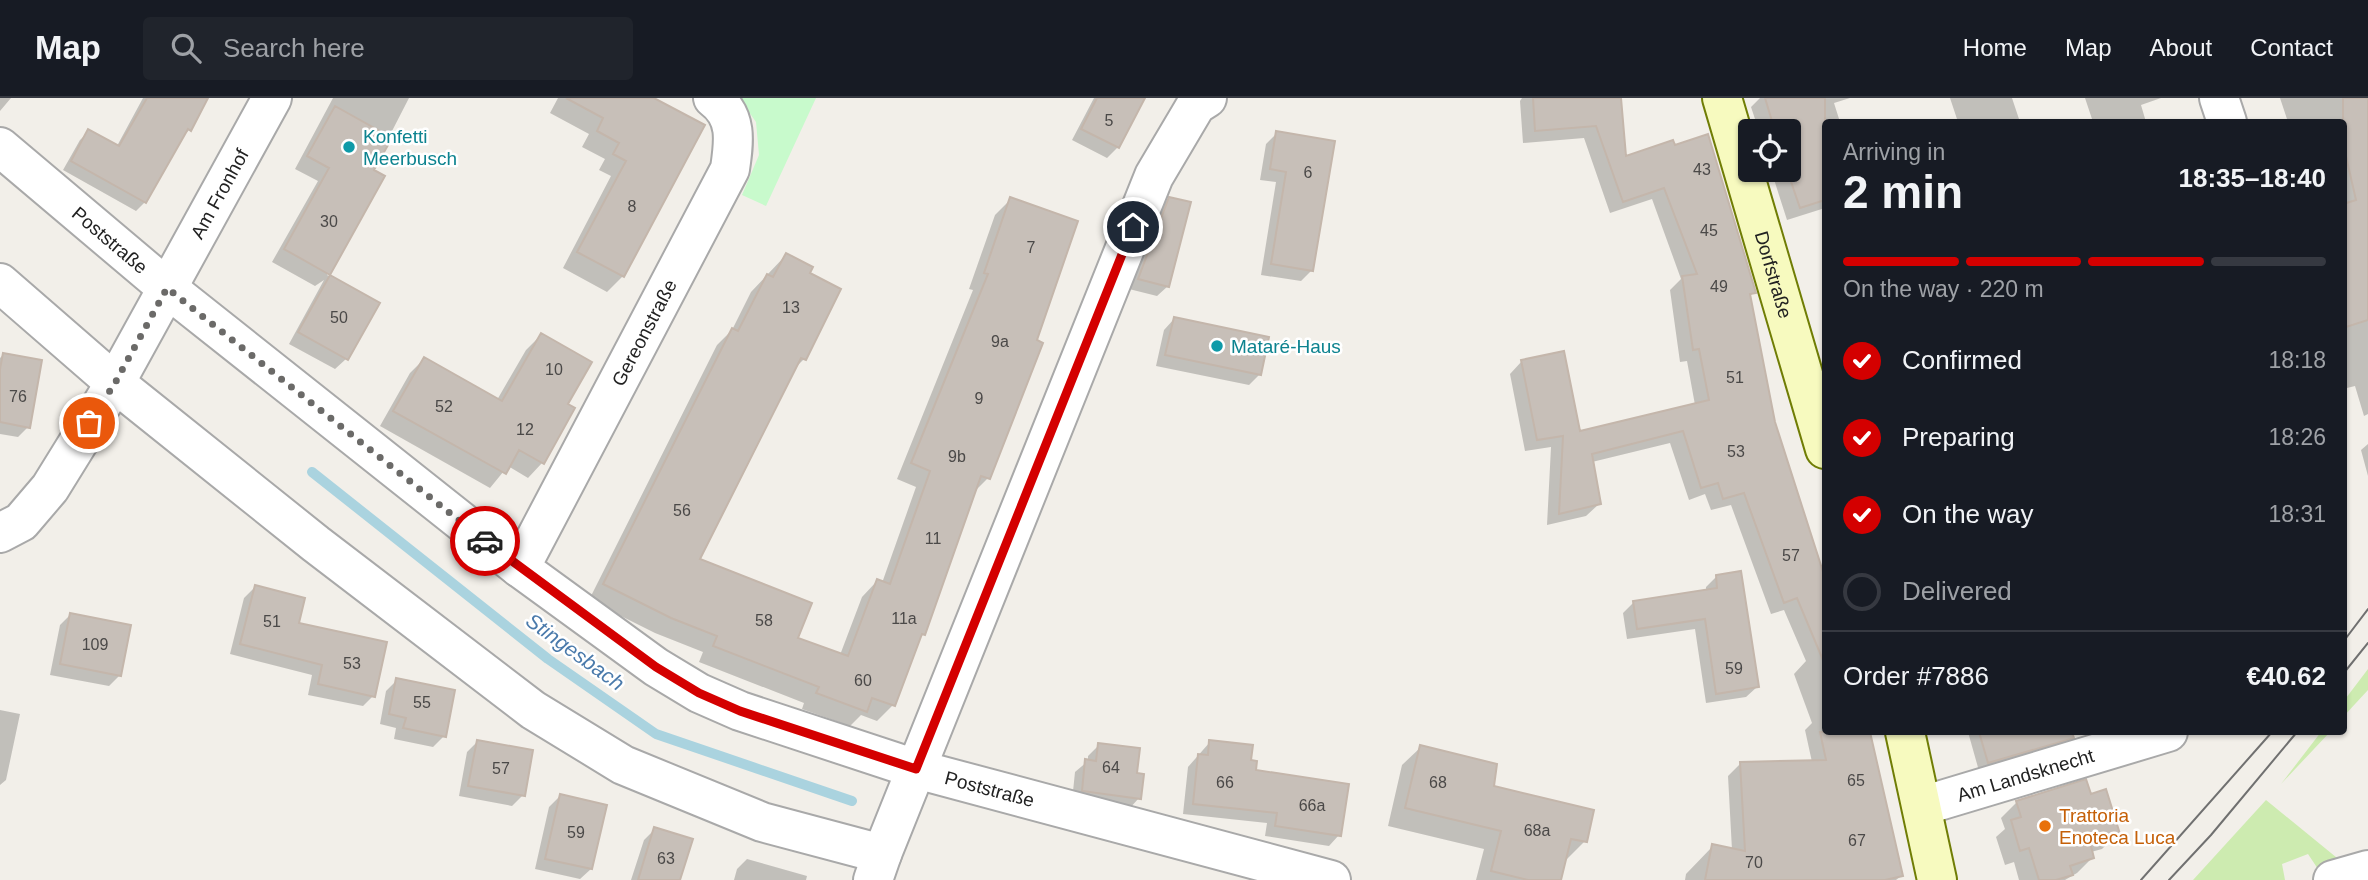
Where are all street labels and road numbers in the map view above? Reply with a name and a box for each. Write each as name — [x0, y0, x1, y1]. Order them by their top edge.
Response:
street label: Am Fronhof — [187, 145, 253, 243]
street label: Poststraße — [68, 203, 152, 278]
street label: Dorfstraße — [1751, 229, 1796, 321]
street label: Gereonstraße — [608, 276, 681, 390]
street label: Am Landsknecht — [1955, 745, 2097, 806]
street label: Poststraße — [942, 767, 1037, 811]

